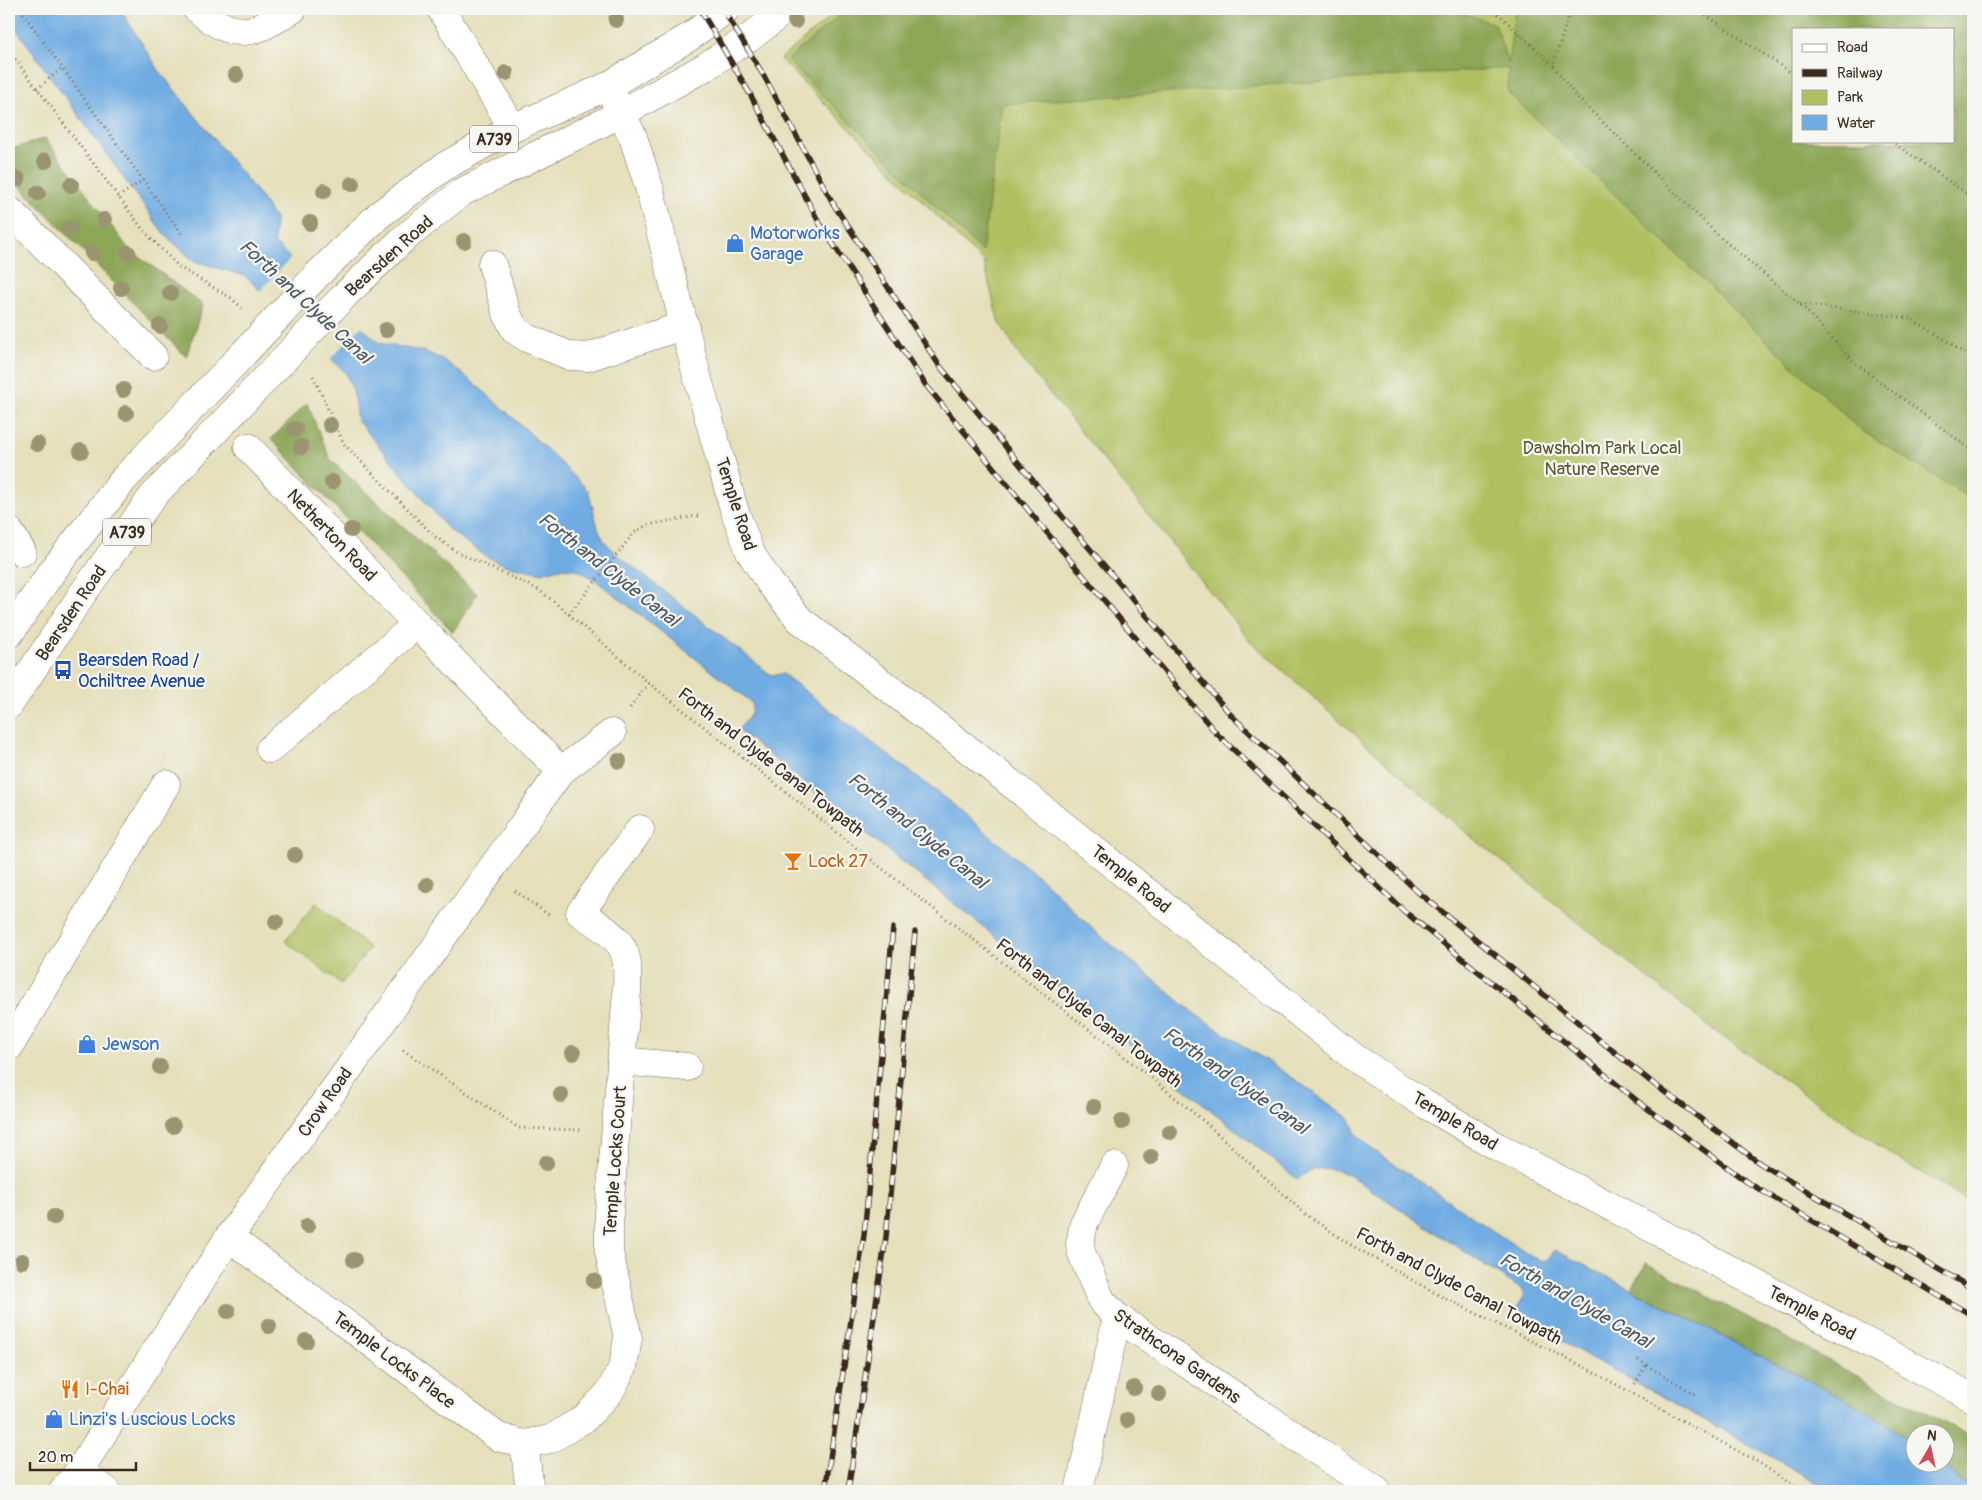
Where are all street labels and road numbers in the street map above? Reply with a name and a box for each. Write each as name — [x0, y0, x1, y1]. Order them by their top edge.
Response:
road number: A739 — [470, 126, 518, 152]
street label: Bearsden Road — [340, 211, 438, 302]
street label: Temple Road — [710, 455, 761, 554]
street label: Netherton Road — [282, 484, 382, 587]
road number: A739 — [103, 518, 151, 546]
street label: Bearsden Road — [31, 561, 112, 666]
street label: Forth and Clyde Canal Towpath — [673, 683, 868, 842]
street label: Temple Road — [1086, 840, 1175, 919]
street label: Forth and Clyde Canal Towpath — [991, 934, 1186, 1093]
street label: Crow Road — [293, 1063, 358, 1142]
street label: Temple Locks Court — [599, 1084, 632, 1237]
street label: Temple Road — [1407, 1087, 1502, 1156]
street label: Forth and Clyde Canal Towpath — [1352, 1222, 1566, 1351]
street label: Temple Road — [1764, 1281, 1860, 1346]
street label: Strathcona Gardens — [1108, 1304, 1245, 1409]
street label: Temple Locks Place — [328, 1307, 460, 1414]

